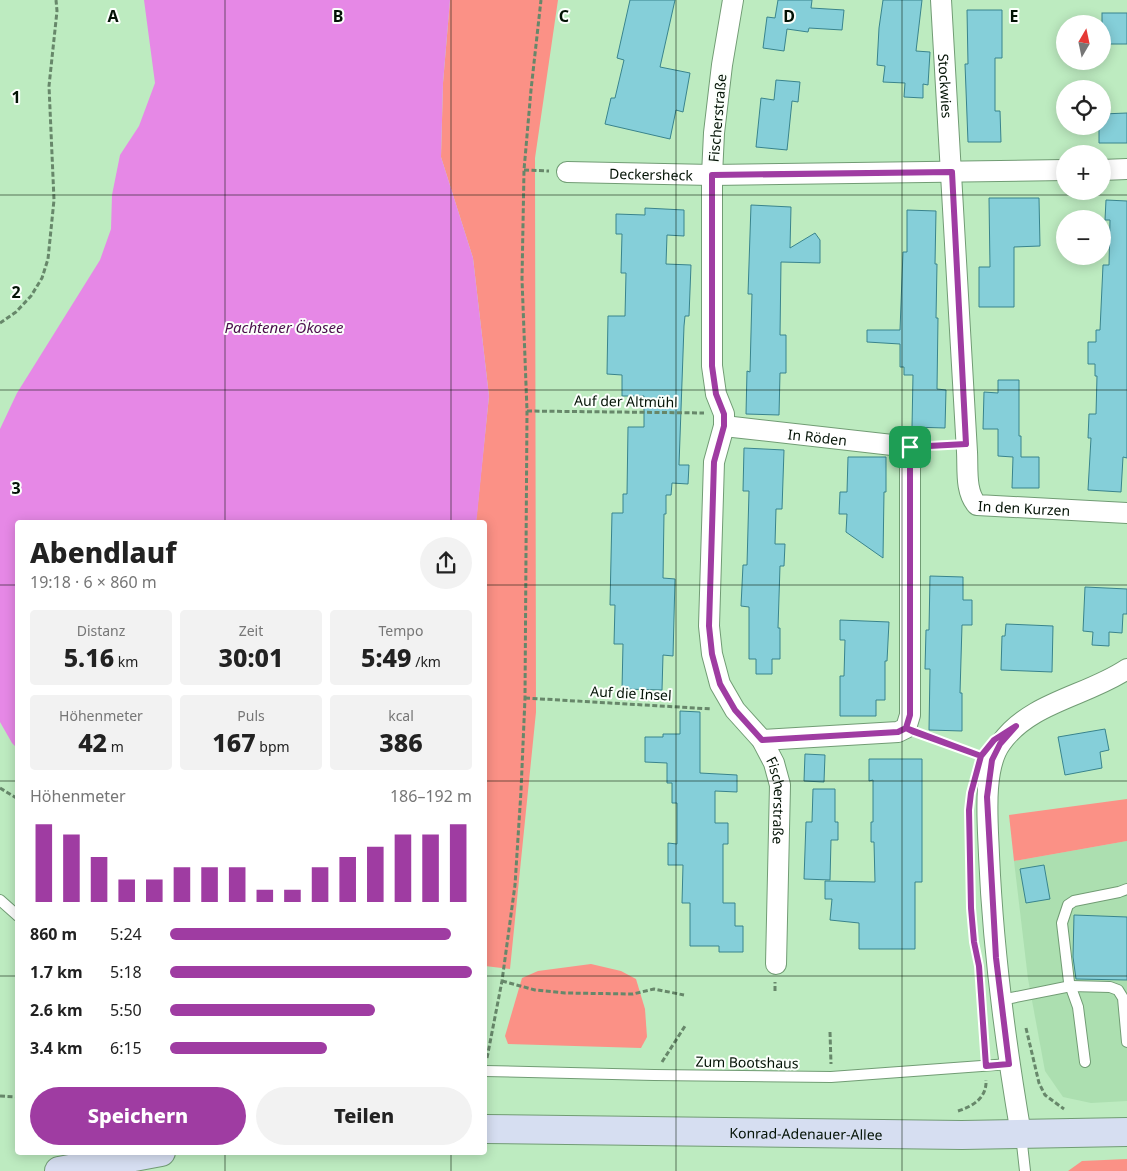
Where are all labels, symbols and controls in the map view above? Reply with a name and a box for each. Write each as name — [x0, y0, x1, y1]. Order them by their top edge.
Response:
text: A — [107, 5, 119, 27]
text: B — [333, 5, 343, 27]
text: C — [559, 5, 569, 27]
text: D — [783, 5, 795, 27]
text: E — [1010, 5, 1019, 27]
north arrow — [1056, 15, 1111, 70]
map controls — [1056, 15, 1111, 265]
street label: Stockwies — [935, 53, 957, 119]
street label: Fischerstraße — [704, 73, 730, 163]
button: locate — [1056, 80, 1111, 135]
text: 1 — [11, 86, 21, 108]
button: + — [1056, 145, 1111, 200]
street label: Deckersheck — [609, 163, 693, 184]
button: − — [1056, 210, 1111, 265]
text: 2 — [11, 281, 21, 303]
water label: Pachtener Ökosee — [225, 317, 344, 337]
street label: Auf der Altmühl — [574, 391, 678, 411]
street label: In Röden — [787, 424, 848, 449]
pin — [889, 426, 931, 468]
icon: arrive — [896, 433, 924, 461]
text: 3 — [11, 477, 21, 499]
street label: In den Kurzen — [978, 496, 1071, 519]
text: Abendlauf — [30, 533, 176, 571]
button: share — [420, 537, 472, 589]
text: 19:18 · 6 × 860 m — [30, 571, 157, 593]
text: Distanz — [77, 621, 125, 640]
text: Zeit — [239, 621, 263, 640]
text: Tempo — [379, 621, 423, 640]
text: 5.16 — [64, 640, 114, 674]
text: 30:01 — [219, 640, 283, 674]
text: 5:49 — [361, 640, 412, 674]
text: km — [114, 652, 138, 671]
text: /km — [412, 652, 441, 671]
street label: Auf die Insel — [590, 681, 672, 705]
text: Höhenmeter — [59, 706, 143, 725]
text: Puls — [237, 706, 265, 725]
text: kcal — [388, 706, 414, 725]
text: 42 — [78, 725, 107, 759]
text: 167 — [212, 725, 256, 759]
text: 386 — [379, 725, 423, 759]
text: m — [107, 737, 124, 756]
text: bpm — [256, 737, 290, 756]
street label: Fischerstraße — [763, 753, 790, 845]
text: Höhenmeter — [30, 785, 126, 807]
text: 186–192 m — [390, 785, 472, 807]
text: 860 m — [30, 923, 77, 945]
text: 5:24 — [110, 923, 142, 945]
text: 1.7 km — [30, 961, 82, 983]
text: 5:18 — [110, 961, 142, 983]
text: 2.6 km — [30, 999, 82, 1021]
text: 5:50 — [110, 999, 142, 1021]
text: 3.4 km — [30, 1037, 82, 1059]
text: 6:15 — [110, 1037, 142, 1059]
street label: Zum Bootshaus — [695, 1052, 799, 1072]
button: Speichern — [30, 1087, 246, 1145]
button: Teilen — [256, 1087, 472, 1145]
street label: Konrad-Adenauer-Allee — [729, 1123, 883, 1144]

